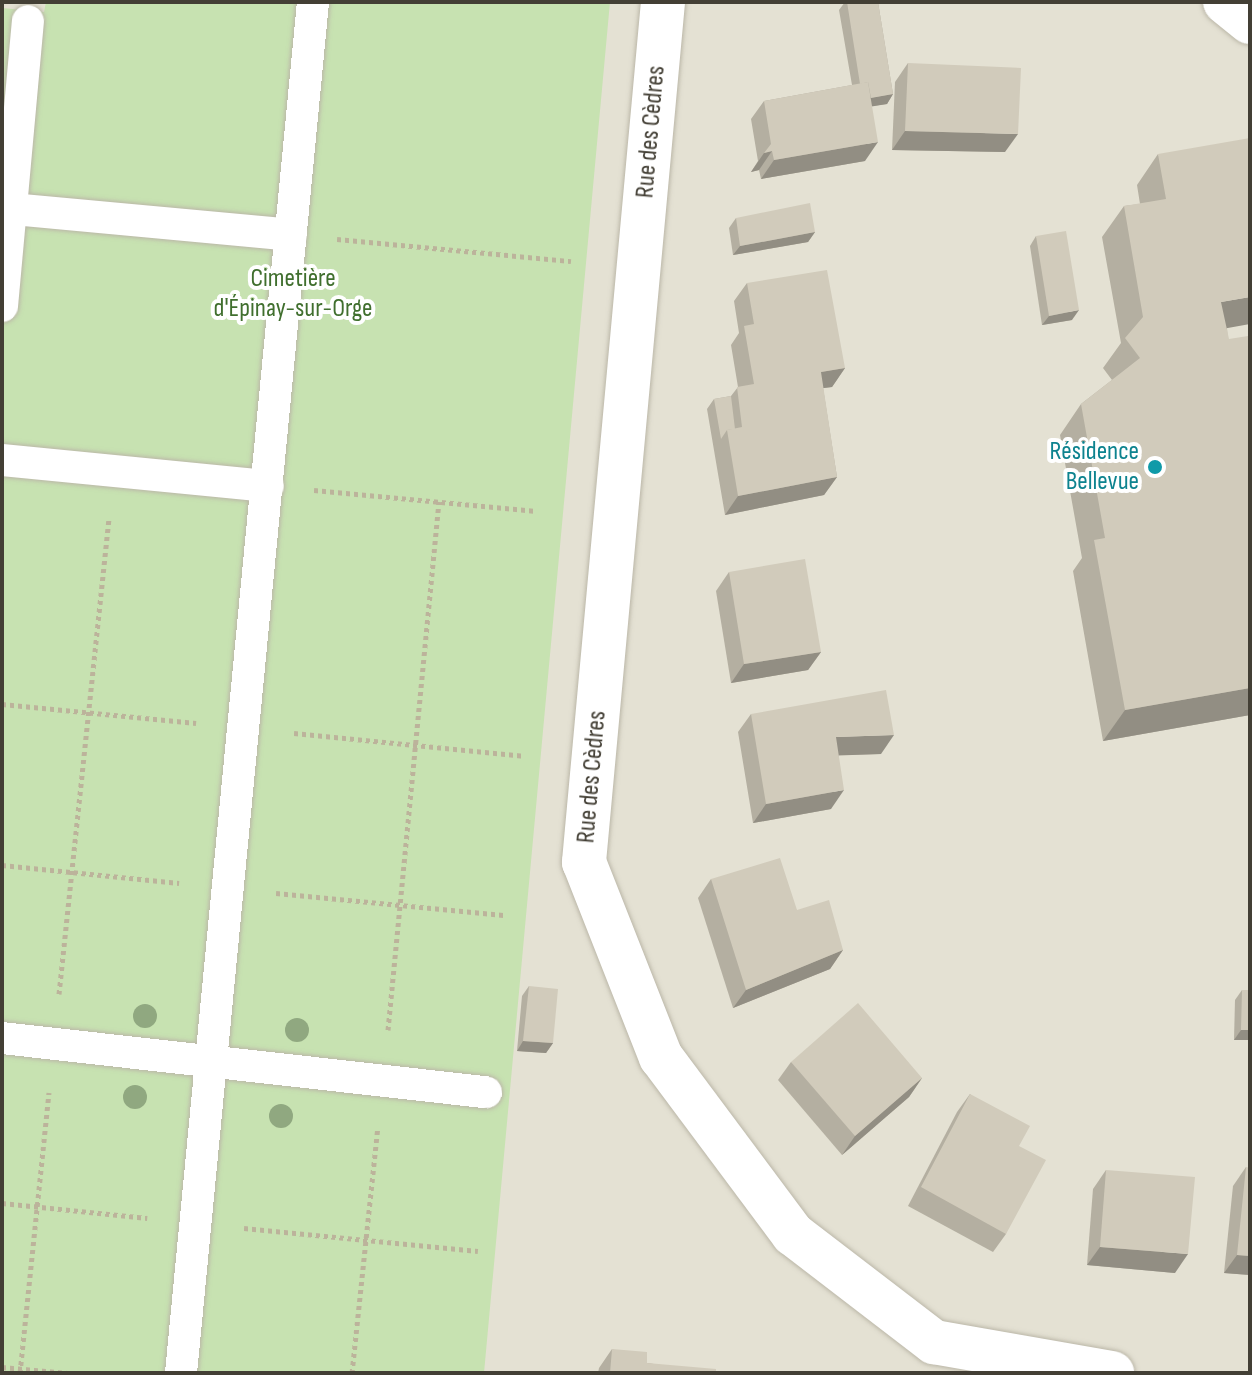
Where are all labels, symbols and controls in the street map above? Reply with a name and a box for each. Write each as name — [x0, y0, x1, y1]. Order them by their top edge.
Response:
street label: Rue des Cèdres — [630, 65, 672, 199]
park label: Cimetière d'Épinay-sur-Orge — [214, 263, 372, 324]
place label: Résidence Bellevue — [1050, 436, 1139, 498]
marker: Résidence Bellevue — [1146, 458, 1164, 476]
street label: Rue des Cèdres — [571, 710, 613, 844]

